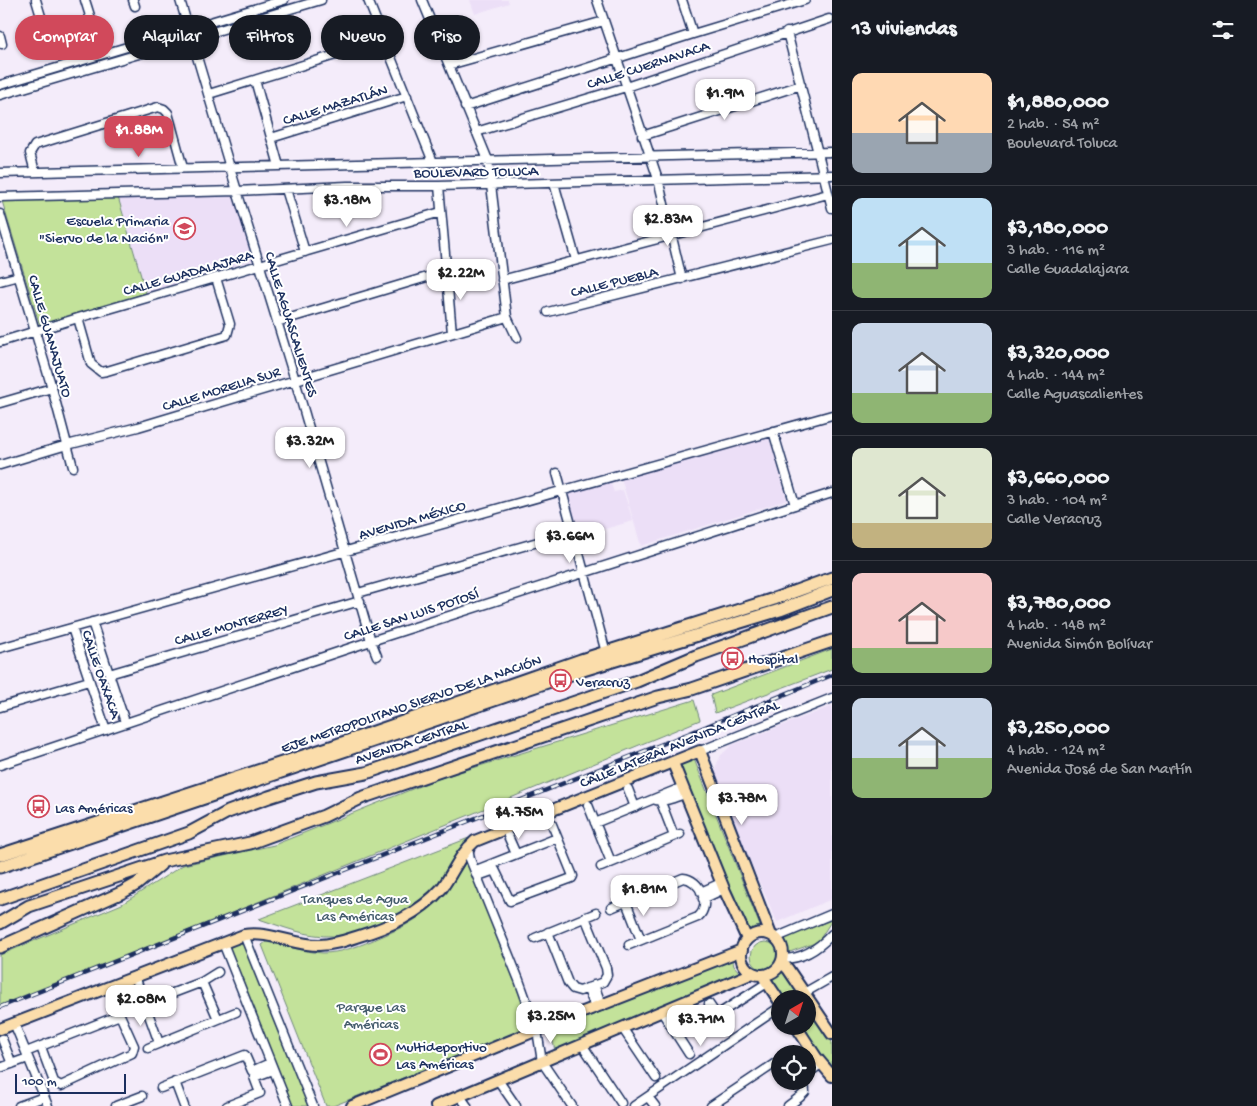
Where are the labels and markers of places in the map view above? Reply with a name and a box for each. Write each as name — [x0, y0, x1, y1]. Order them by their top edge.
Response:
pin: $1.9M — [690, 78, 760, 121]
pin: $1.88M — [98, 116, 180, 158]
pin: $3.18M — [306, 186, 388, 228]
pin: $2.83M — [627, 204, 709, 247]
place label: Escuela Primaria "Siervo de la Nación" — [39, 213, 170, 248]
school or university icon: Escuela Primaria "Siervo de la Nación" — [173, 217, 197, 241]
pin: $2.22M — [420, 258, 502, 301]
pin: $3.32M — [269, 426, 351, 469]
pin: $3.66M — [529, 522, 611, 564]
bus stop icon: Hospital — [720, 646, 744, 670]
place label: Hospital — [748, 651, 798, 669]
bus stop icon: Veracruz — [548, 669, 572, 693]
place label: Veracruz — [575, 674, 630, 692]
pin: $3.78M — [701, 784, 783, 826]
bus stop icon: Las Américas — [27, 795, 51, 819]
pin: $4.75M — [478, 798, 560, 840]
place label: Las Américas — [55, 800, 133, 818]
pin: $1.81M — [603, 874, 685, 917]
pin: $2.08M — [100, 984, 182, 1027]
pin: $3.25M — [510, 1002, 592, 1044]
pin: $3.71M — [660, 1004, 742, 1047]
place label: Multideportivo Las Américas — [396, 1039, 487, 1074]
sports icon: Multideportivo Las Américas — [368, 1043, 392, 1067]

